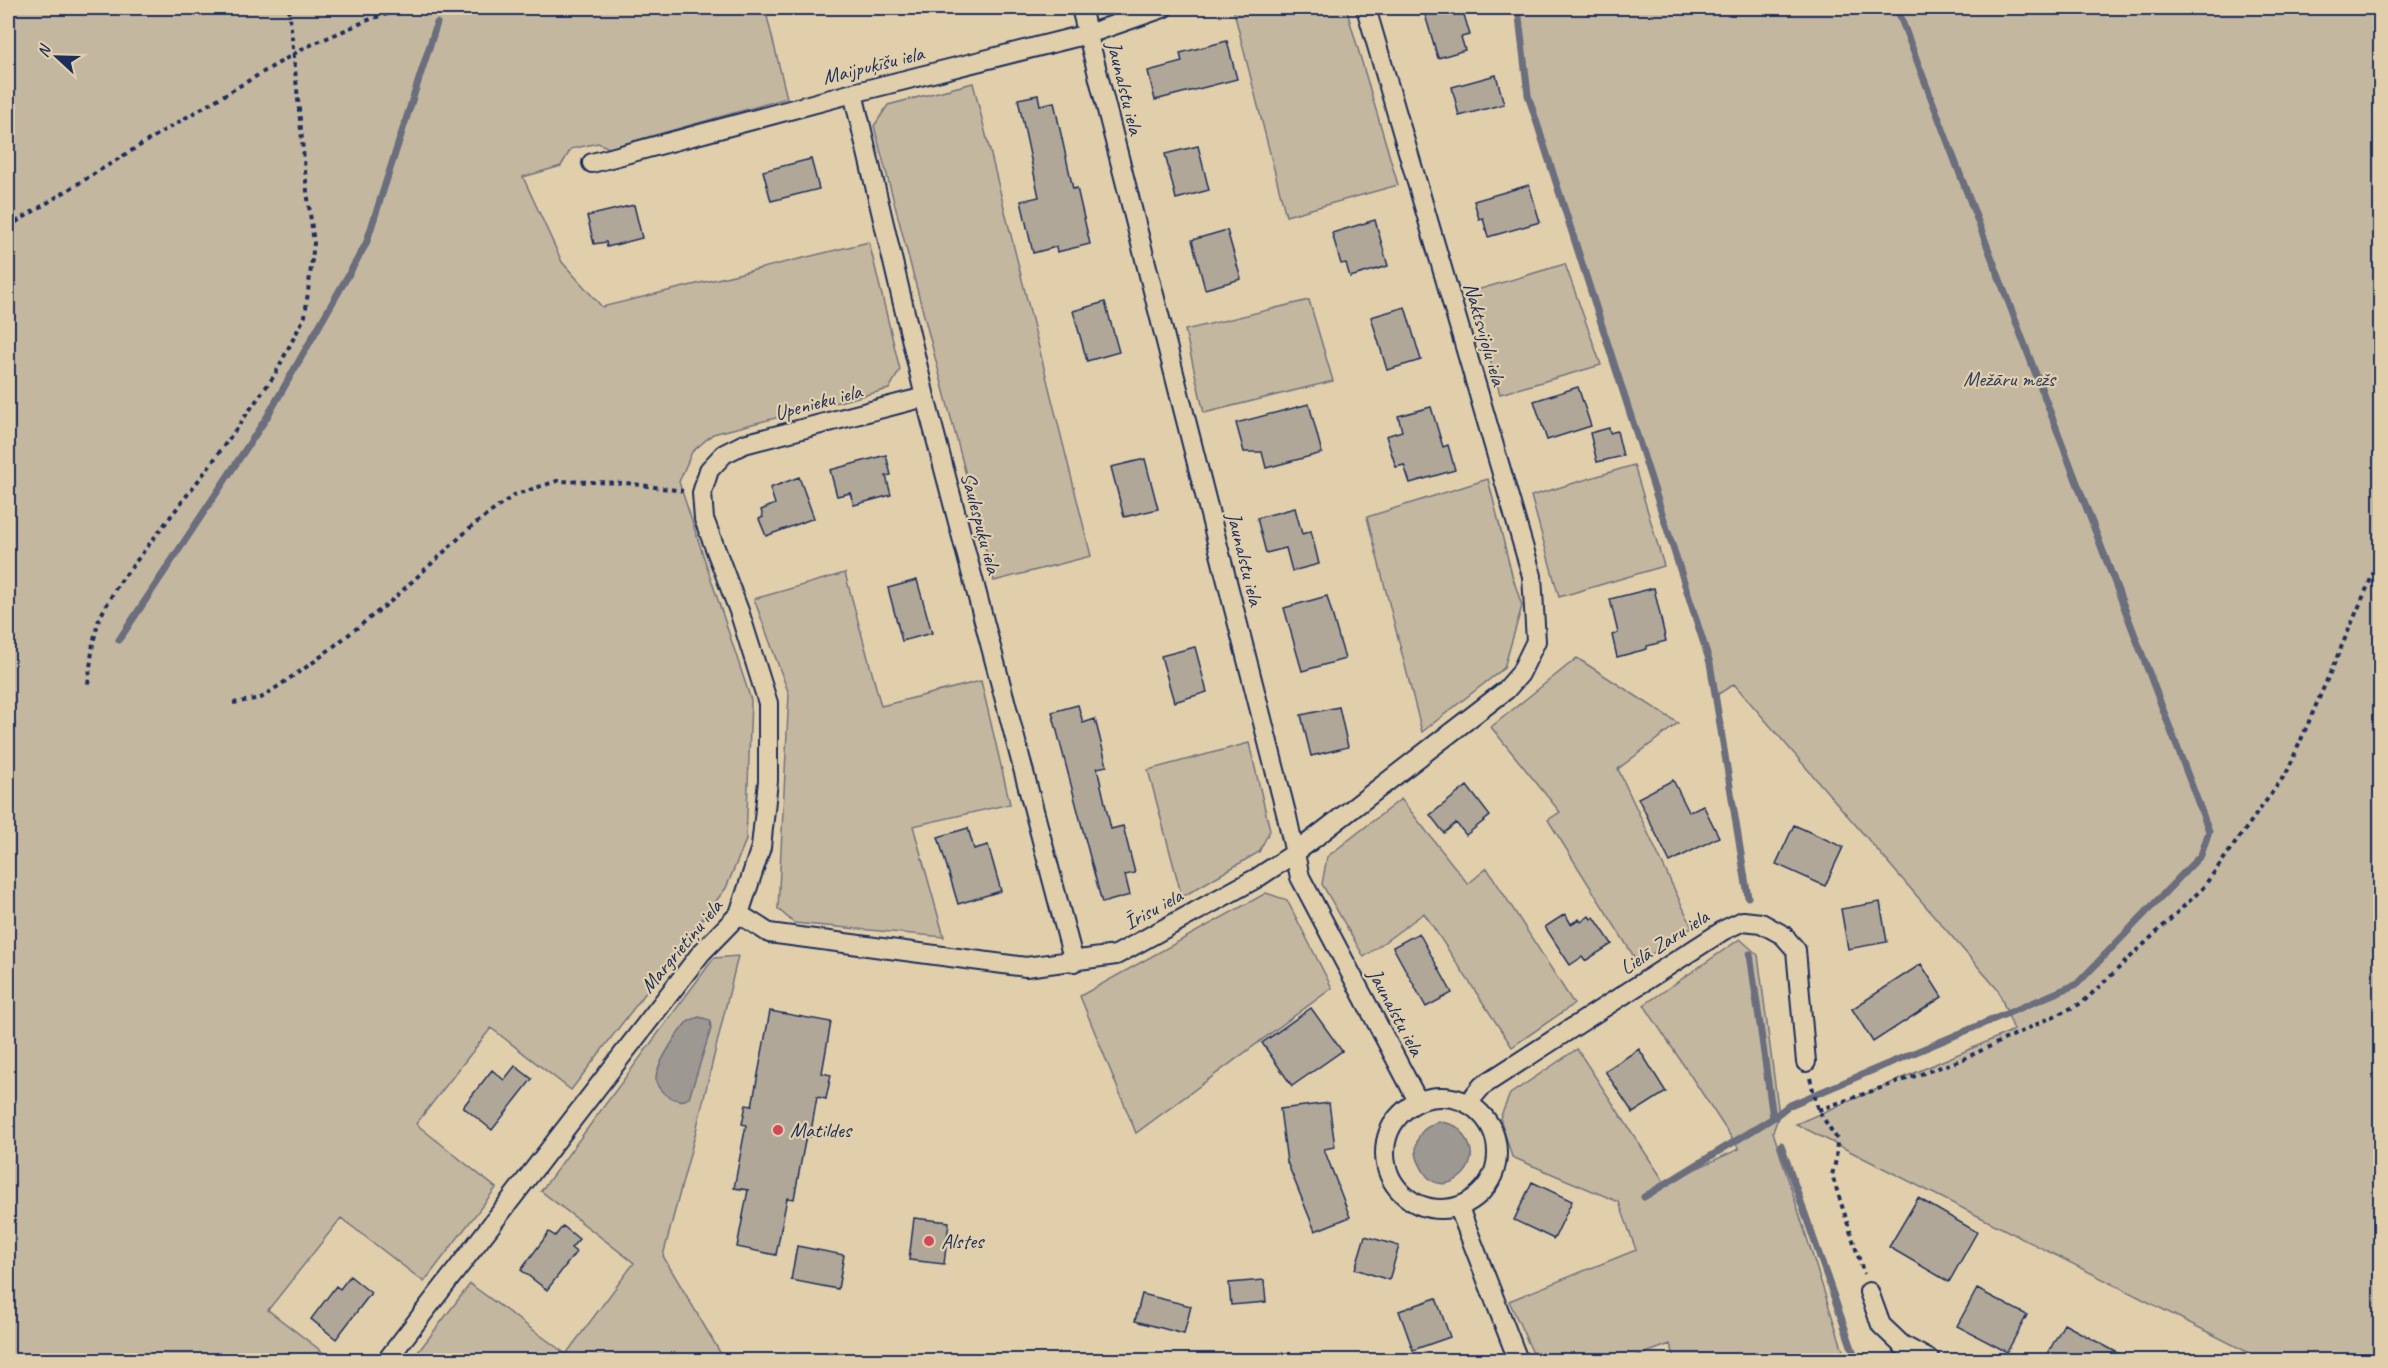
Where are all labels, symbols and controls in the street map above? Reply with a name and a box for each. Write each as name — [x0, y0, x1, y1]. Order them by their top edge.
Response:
north arrow — [27, 27, 87, 87]
street label: Jaunalstu iela — [1101, 38, 1150, 139]
street label: Maijpuķīšu iela — [820, 39, 928, 90]
text: N — [33, 41, 56, 60]
street label: Naktsvijoļu iela — [1458, 279, 1513, 390]
park label: Mežāru mežs — [1963, 366, 2057, 392]
street label: Upenieku iela — [772, 377, 866, 426]
street label: Saulespuķu iela — [955, 469, 1008, 578]
street label: Jaunalstu iela — [1221, 509, 1270, 610]
street label: Īrisu iela — [1119, 882, 1188, 936]
street label: Margrietiņu iela — [634, 892, 729, 998]
street label: Lielā Zaru iela — [1615, 903, 1715, 980]
street label: Jaunalstu iela — [1362, 963, 1431, 1062]
place label: Matildes — [790, 1117, 853, 1143]
marker: Matildes — [771, 1123, 785, 1137]
place label: Alstes — [941, 1228, 985, 1254]
marker: Alstes — [922, 1234, 936, 1248]

